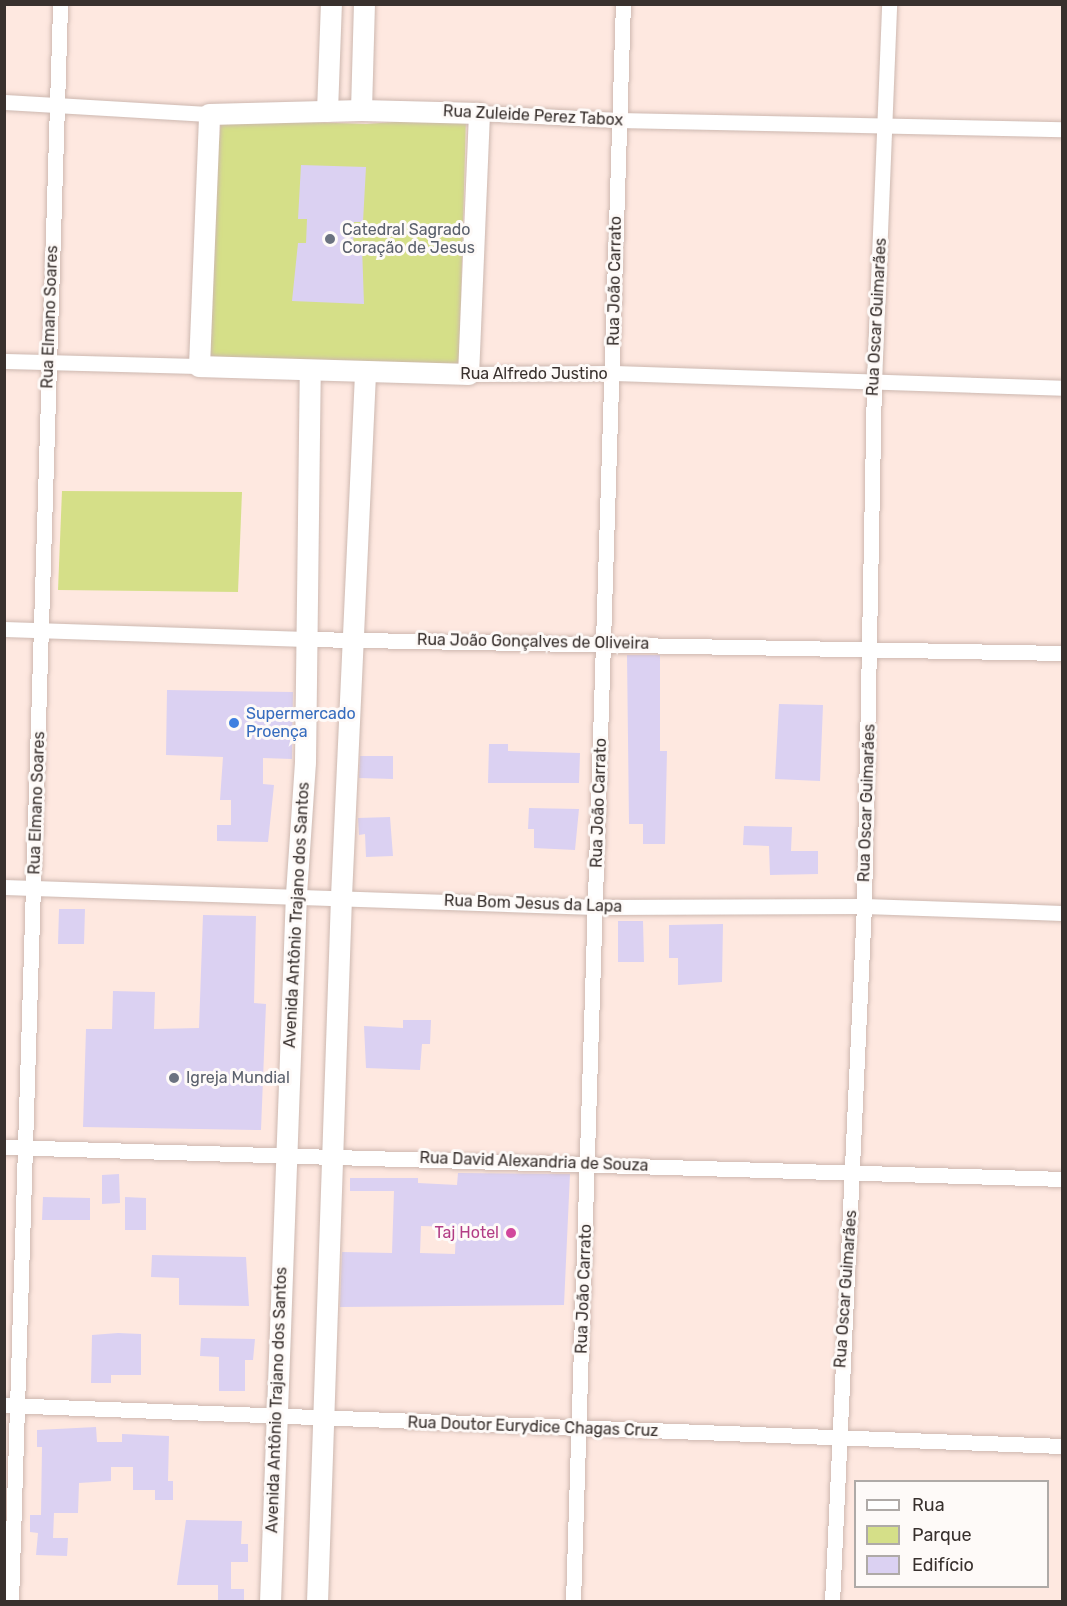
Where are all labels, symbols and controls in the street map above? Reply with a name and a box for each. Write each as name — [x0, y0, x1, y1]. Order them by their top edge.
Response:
street label: Rua Zuleide Perez Tabox — [442, 102, 624, 130]
street label: Rua João Carrato — [604, 216, 626, 346]
place label: Catedral Sagrado Coração de Jesus — [342, 220, 475, 258]
marker: Catedral Sagrado Coração de Jesus — [323, 232, 337, 246]
street label: Rua Oscar Guimarães — [863, 237, 891, 397]
street label: Rua Elmano Soares — [38, 245, 62, 389]
street label: Rua Alfredo Justino — [460, 364, 608, 384]
street label: Rua João Gonçalves de Oliveira — [417, 630, 649, 654]
place label: Supermercado Proença — [246, 704, 356, 742]
marker: Supermercado Proença — [227, 716, 241, 730]
street label: Rua Oscar Guimarães — [855, 723, 879, 883]
street label: Rua Elmano Soares — [25, 731, 49, 875]
street label: Rua João Carrato — [587, 738, 611, 868]
street label: Avenida Antônio Trajano dos Santos — [280, 781, 314, 1049]
street label: Rua Bom Jesus da Lapa — [444, 891, 622, 917]
place label: Igreja Mundial — [186, 1068, 290, 1088]
marker: Igreja Mundial — [167, 1071, 181, 1085]
street label: Rua David Alexandria de Souza — [419, 1148, 649, 1176]
street label: Rua Oscar Guimarães — [831, 1209, 861, 1369]
place label: Taj Hotel — [435, 1223, 499, 1243]
street label: Rua João Carrato — [572, 1224, 596, 1354]
marker: Taj Hotel — [504, 1226, 518, 1240]
street label: Avenida Antônio Trajano dos Santos — [263, 1266, 291, 1534]
street label: Rua Doutor Eurydice Chagas Cruz — [407, 1413, 659, 1441]
legend — [854, 1480, 1049, 1588]
text: Rua — [912, 1494, 945, 1516]
text: Parque — [912, 1524, 972, 1546]
text: Edifício — [912, 1554, 974, 1576]

